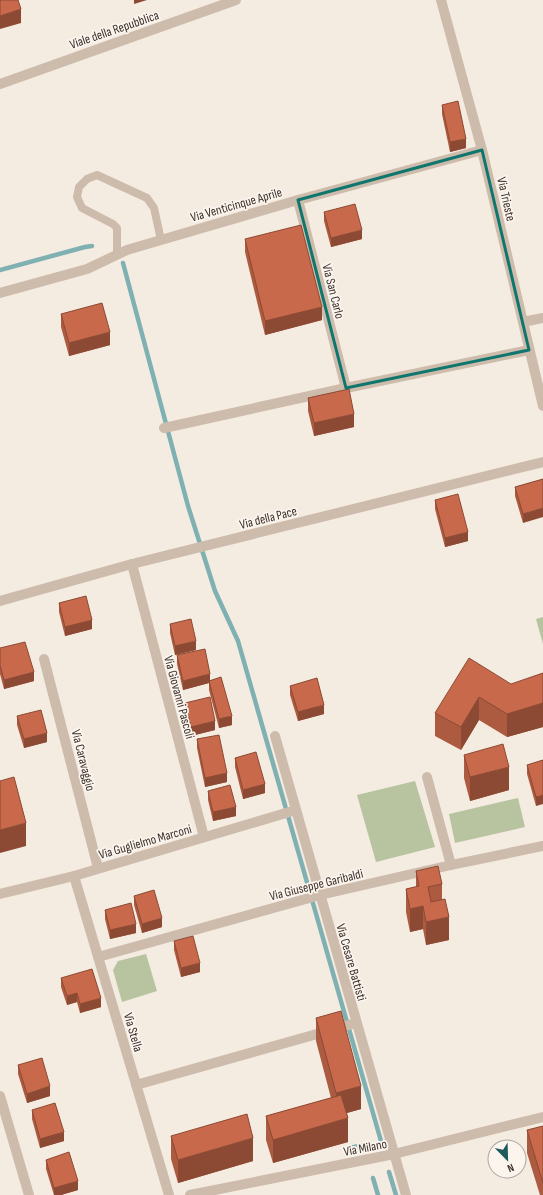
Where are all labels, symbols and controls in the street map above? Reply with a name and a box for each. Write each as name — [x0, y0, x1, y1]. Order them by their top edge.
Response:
street label: Viale della Repubblica — [68, 7, 161, 53]
street label: Via Trieste — [493, 176, 519, 223]
street label: Via Venticinque Aprile — [189, 184, 284, 226]
street label: Via San Carlo — [318, 262, 348, 320]
street label: Via della Pace — [238, 503, 299, 533]
street label: Via Giovanni Pascoli — [160, 654, 198, 741]
street label: Via Caravaggio — [68, 728, 98, 793]
street label: Via Guglielmo Marconi — [97, 821, 194, 863]
street label: Via Giuseppe Garibaldi — [268, 866, 365, 904]
street label: Via Cesare Battisti — [332, 922, 370, 1003]
street label: Via Stella — [120, 1011, 146, 1054]
street label: Via Milano — [342, 1136, 388, 1160]
north arrow — [487, 1139, 527, 1179]
text: N — [505, 1161, 516, 1175]

